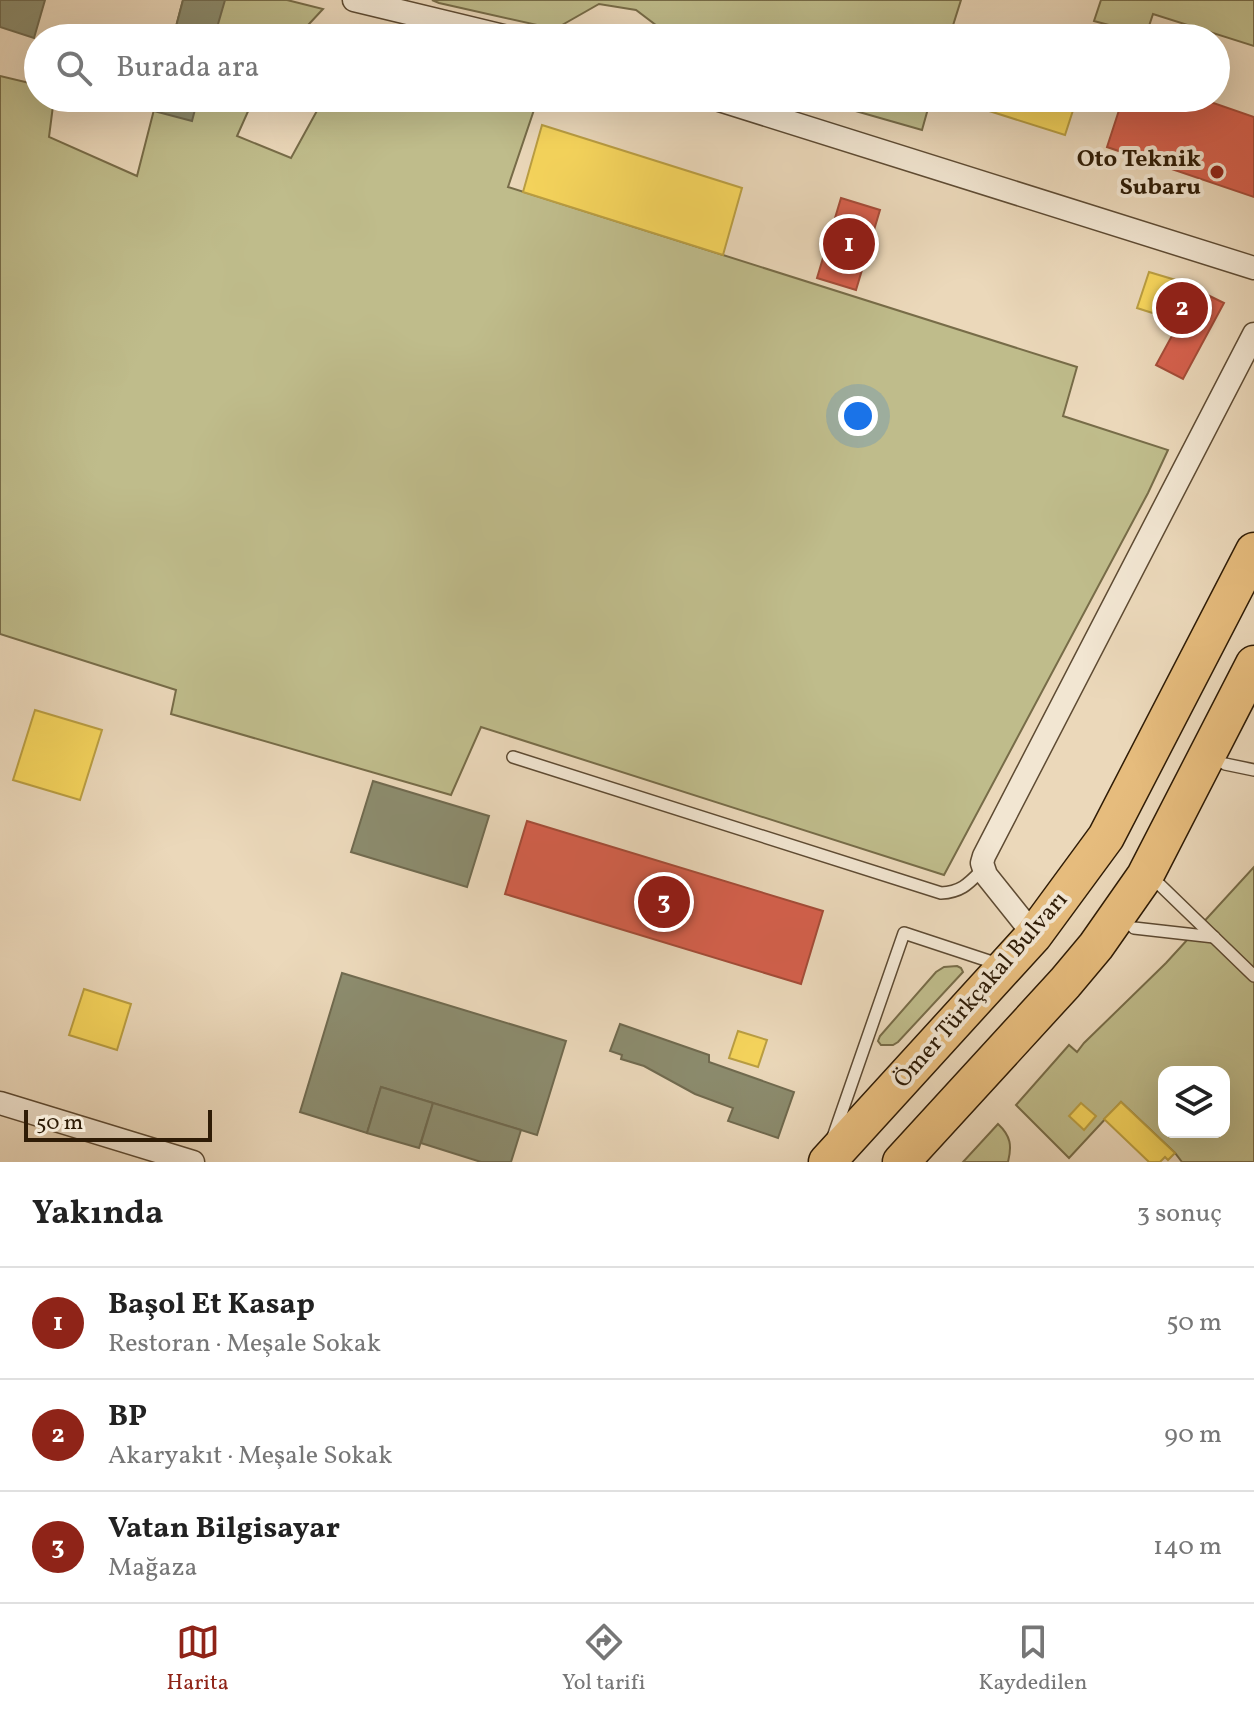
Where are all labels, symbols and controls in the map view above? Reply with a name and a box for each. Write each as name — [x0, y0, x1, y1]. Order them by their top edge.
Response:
search box — [24, 24, 1230, 112]
icon: search — [52, 46, 96, 90]
text: Burada ara — [116, 47, 259, 89]
place label: Oto Teknik Subaru — [1077, 143, 1201, 205]
marker: Oto Teknik Subaru — [1208, 163, 1226, 181]
pin: 1 — [823, 214, 875, 274]
pin: 2 — [1156, 278, 1208, 338]
your location — [838, 396, 878, 436]
pin: 3 — [638, 872, 690, 932]
street label: Ömer Türkçakal Bulvarı — [886, 884, 1077, 1096]
map controls — [1158, 1066, 1230, 1138]
button: layers — [1158, 1066, 1230, 1138]
scale bar — [24, 1106, 212, 1142]
text: 50 m — [36, 1108, 83, 1139]
text: Yakında — [32, 1191, 164, 1238]
text: 3 sonuç — [1137, 1196, 1222, 1232]
text: Başol Et Kasap — [108, 1284, 315, 1326]
text: 1 — [53, 1305, 63, 1341]
text: 50 m — [1166, 1305, 1222, 1341]
text: Restoran · Meşale Sokak — [108, 1326, 381, 1362]
text: BP — [108, 1396, 147, 1438]
text: 2 — [51, 1417, 65, 1453]
text: 90 m — [1164, 1417, 1222, 1453]
text: Akaryakıt · Meşale Sokak — [108, 1438, 393, 1474]
text: Vatan Bilgisayar — [108, 1508, 340, 1550]
text: 3 — [51, 1529, 65, 1565]
text: 140 m — [1153, 1529, 1222, 1565]
text: Mağaza — [108, 1550, 197, 1586]
tab: Harita — [167, 1620, 229, 1699]
tab: Yol tarifi — [562, 1620, 645, 1699]
tab: Kaydedilen — [978, 1620, 1087, 1699]

